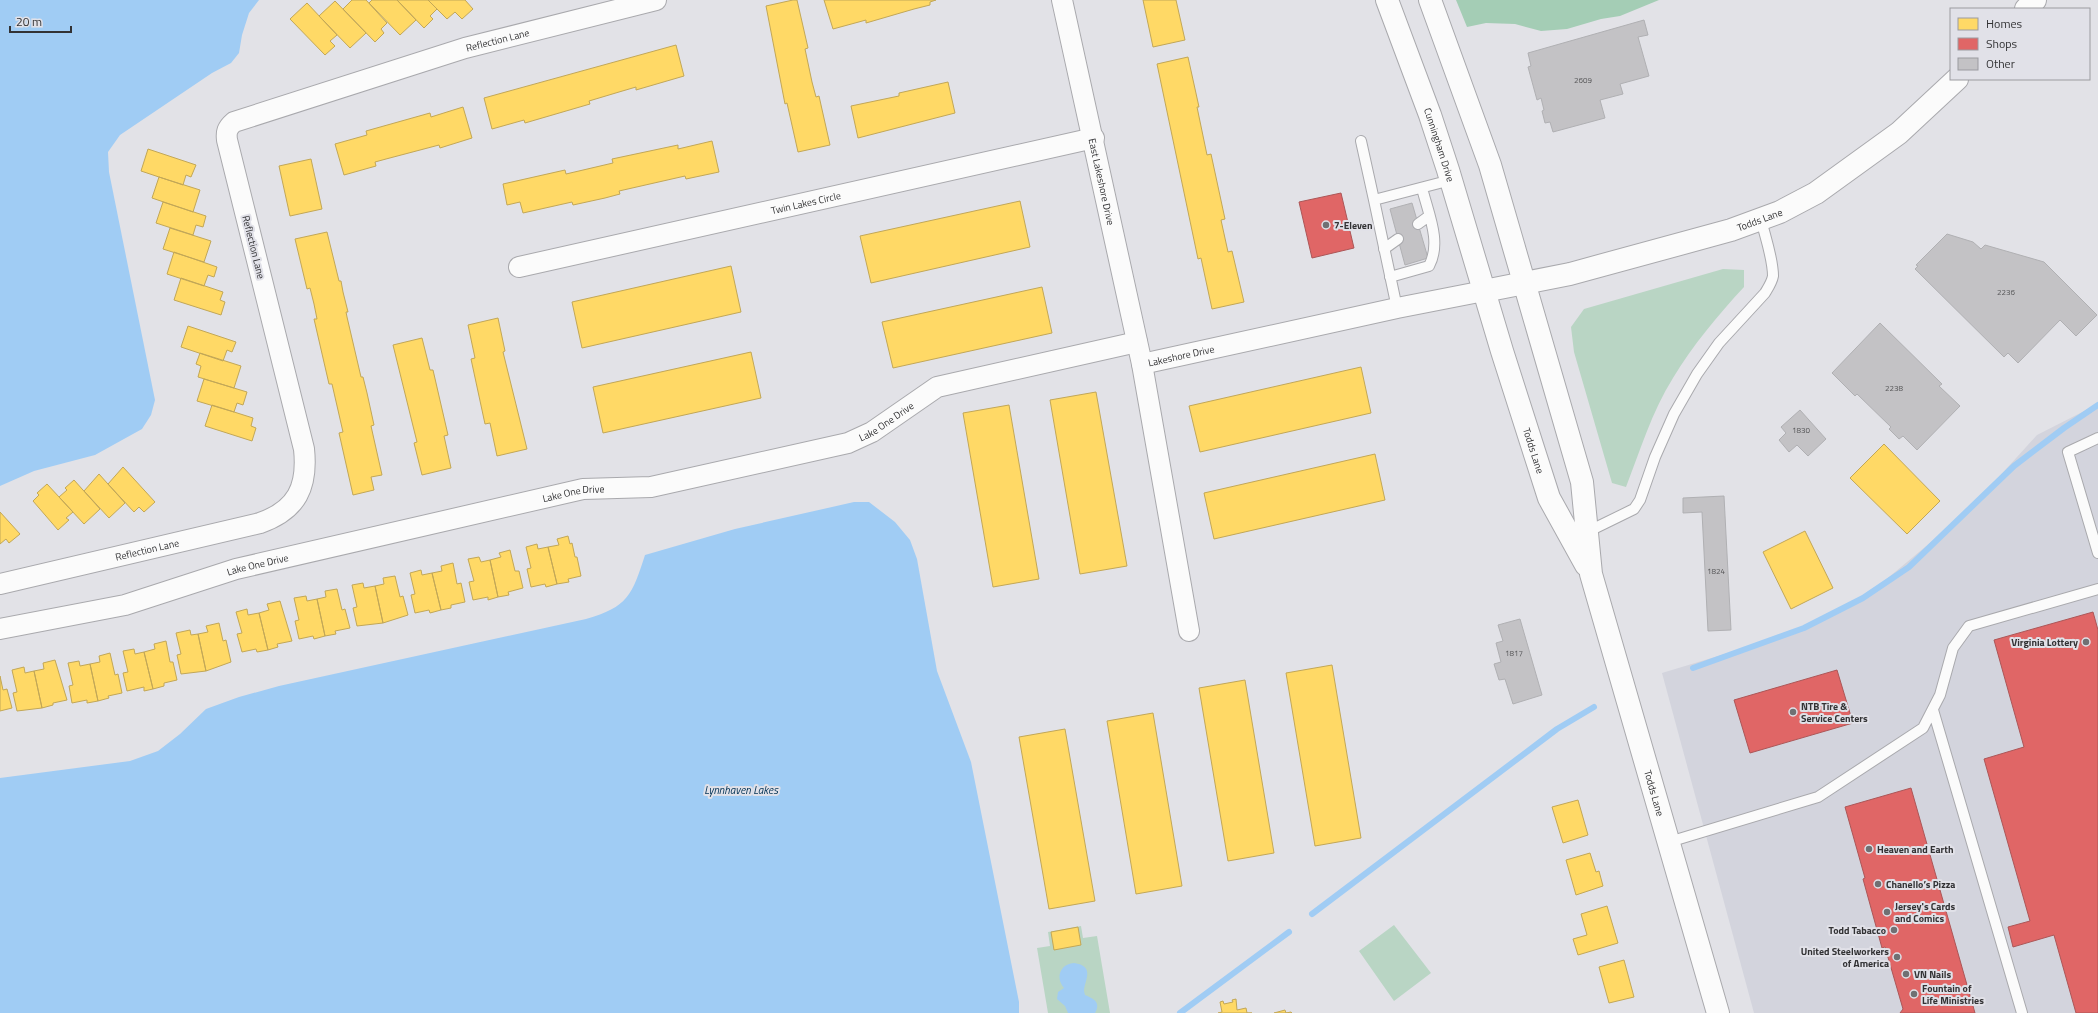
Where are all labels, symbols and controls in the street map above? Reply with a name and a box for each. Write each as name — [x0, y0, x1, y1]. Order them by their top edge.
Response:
scale bar — [10, 8, 71, 34]
legend — [1950, 8, 2090, 80]
text: 20 m — [16, 12, 42, 31]
text: Homes — [1986, 14, 2022, 33]
street label: Reflection Lane — [464, 25, 531, 56]
text: Shops — [1986, 34, 2018, 53]
text: Other — [1986, 54, 2015, 73]
house number: 2609 — [1574, 74, 1592, 86]
street label: Cunningham Drive — [1420, 106, 1458, 184]
street label: East Lakeshore Drive — [1085, 137, 1118, 227]
street label: Twin Lakes Circle — [770, 188, 842, 218]
street label: Todds Lane — [1735, 205, 1785, 235]
street label: Reflection Lane — [238, 214, 269, 280]
place label: 7-Eleven — [1334, 218, 1373, 233]
marker: 7-Eleven — [1321, 220, 1331, 230]
house number: 2236 — [1997, 286, 2015, 298]
street label: Lakeshore Drive — [1147, 341, 1216, 370]
house number: 2238 — [1885, 382, 1903, 394]
street label: Lake One Drive — [857, 398, 917, 445]
house number: 1830 — [1792, 424, 1810, 436]
street label: Todds Lane — [1519, 426, 1548, 475]
street label: Lake One Drive — [541, 481, 605, 506]
street label: Reflection Lane — [114, 535, 180, 565]
street label: Lake One Drive — [225, 550, 290, 580]
house number: 1824 — [1707, 565, 1725, 577]
place label: Virginia Lottery — [2011, 635, 2078, 650]
marker: Virginia Lottery — [2081, 637, 2091, 647]
house number: 1817 — [1505, 647, 1523, 659]
place label: NTB Tire & Service Centers — [1801, 699, 1868, 726]
marker: NTB Tire & Service Centers — [1788, 707, 1798, 717]
street label: Todds Lane — [1640, 768, 1668, 818]
water label: Lynnhaven Lakes — [704, 782, 779, 798]
place label: Heaven and Earth — [1877, 842, 1953, 857]
marker: Heaven and Earth — [1864, 844, 1874, 854]
place label: Chanello’s Pizza — [1886, 877, 1955, 892]
marker: Chanello’s Pizza — [1873, 879, 1883, 889]
place label: Jersey's Cards and Comics — [1895, 899, 1956, 926]
marker: Jersey's Cards and Comics — [1882, 907, 1892, 917]
place label: Todd Tabacco — [1829, 923, 1886, 938]
marker: Todd Tabacco — [1889, 925, 1899, 935]
place label: United Steelworkers of America — [1801, 944, 1889, 971]
marker: United Steelworkers of America — [1892, 952, 1902, 962]
place label: VN Nails — [1914, 967, 1951, 982]
marker: VN Nails — [1901, 969, 1911, 979]
place label: Fountain of Life Ministries — [1922, 981, 1984, 1008]
marker: Fountain of Life Ministries — [1909, 989, 1919, 999]

